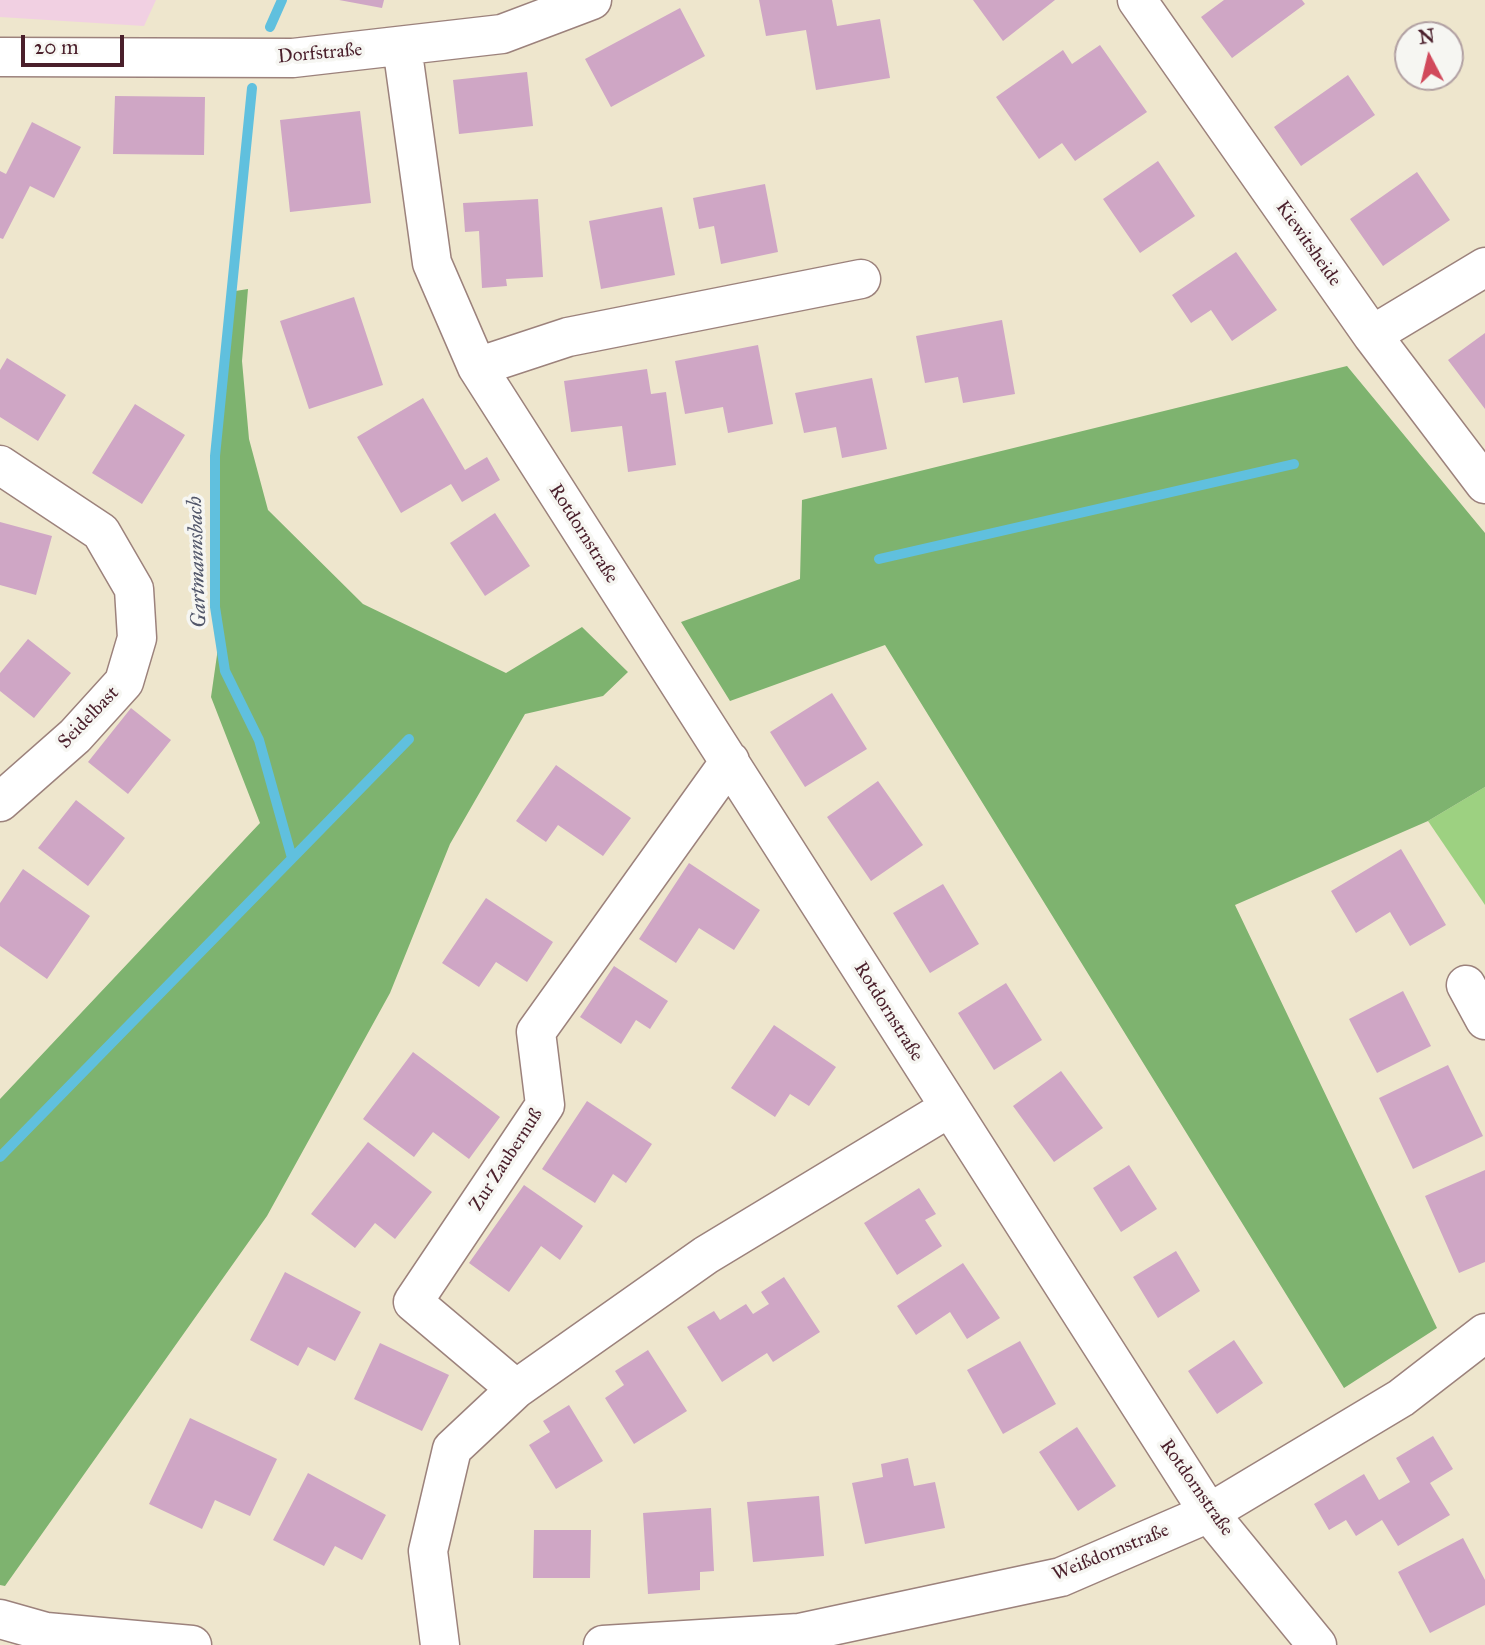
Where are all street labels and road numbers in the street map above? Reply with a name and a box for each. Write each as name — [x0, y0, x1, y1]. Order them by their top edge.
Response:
street label: Dorfstraße — [277, 39, 363, 69]
street label: Kiewitsheide — [1270, 197, 1346, 291]
street label: Rotdornstraße — [543, 480, 623, 588]
street label: Seidelbast — [54, 682, 124, 754]
street label: Rotdornstraße — [848, 958, 928, 1066]
street label: Zur Zaubernuß — [465, 1104, 549, 1216]
street label: Rotdornstraße — [1154, 1435, 1238, 1541]
street label: Weißdornstraße — [1050, 1519, 1172, 1587]

